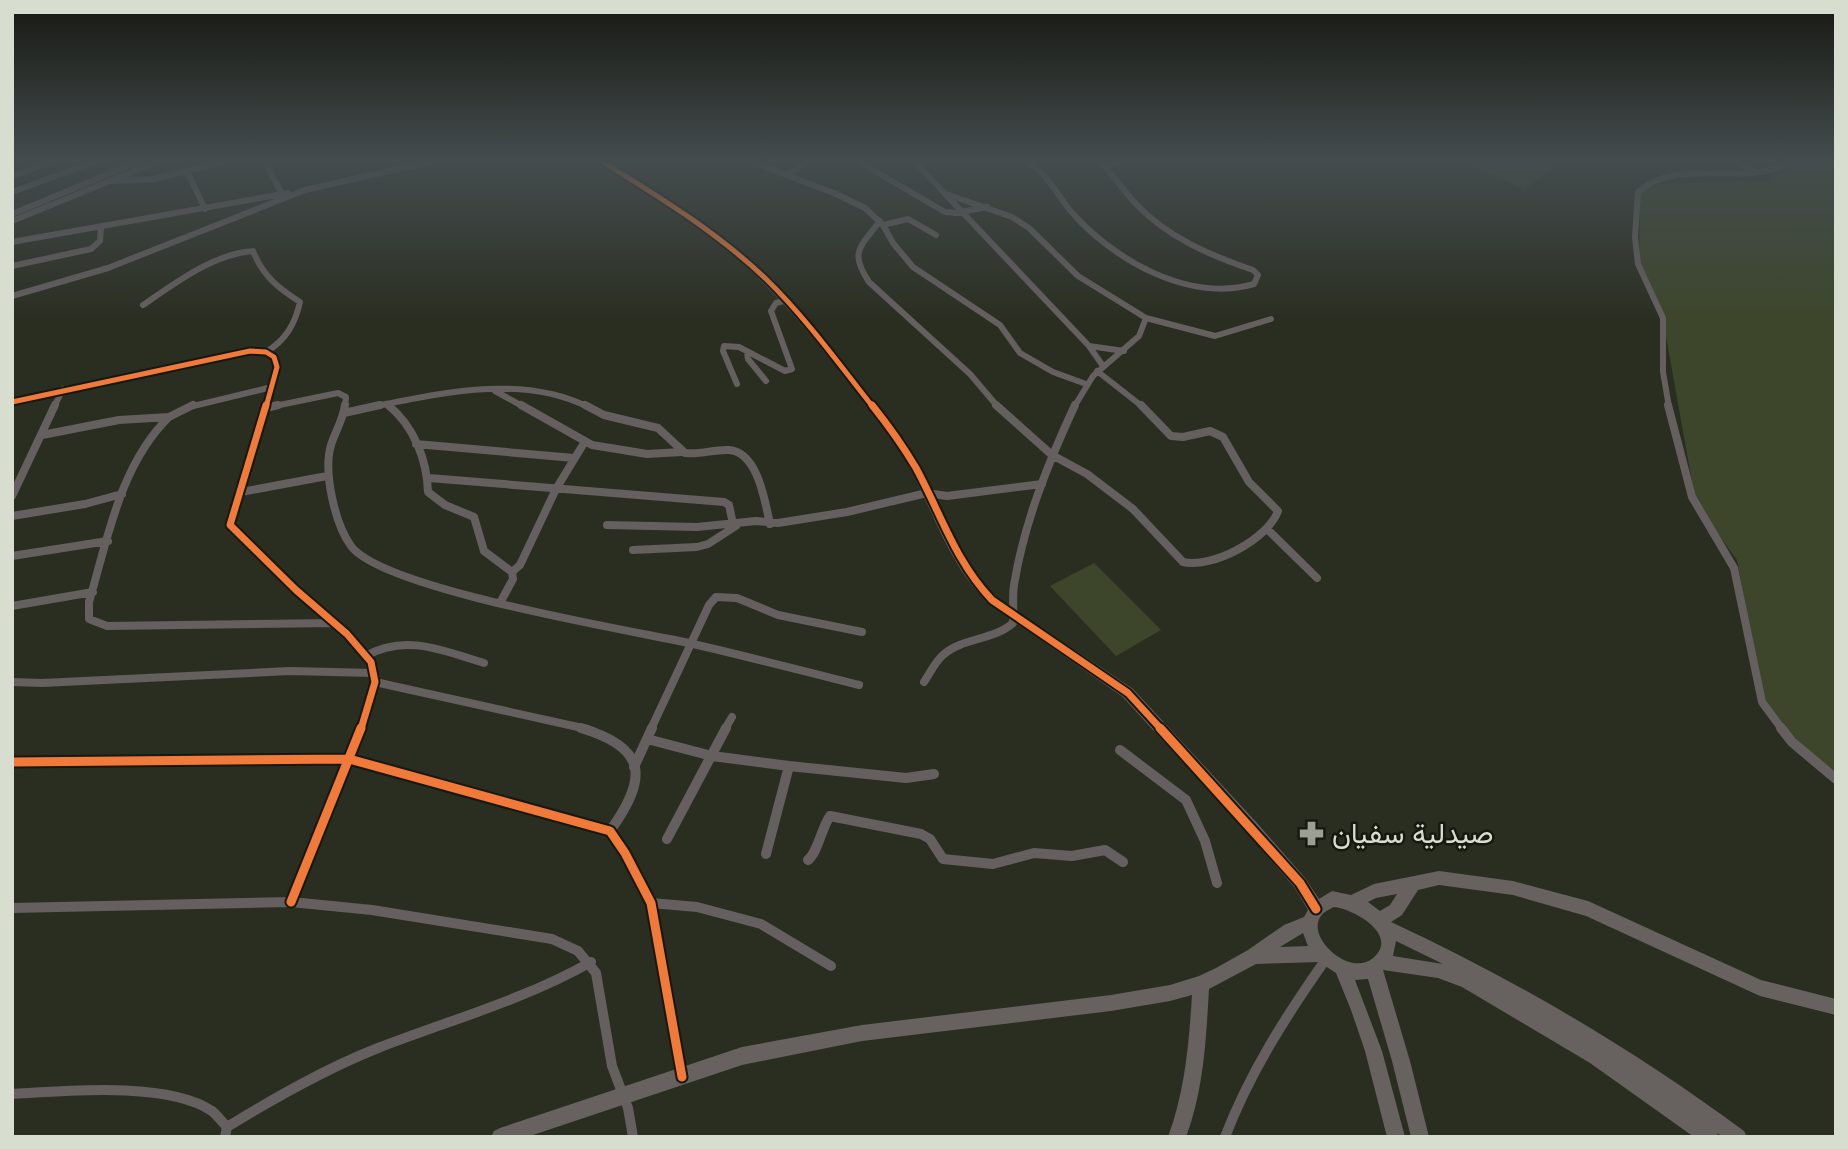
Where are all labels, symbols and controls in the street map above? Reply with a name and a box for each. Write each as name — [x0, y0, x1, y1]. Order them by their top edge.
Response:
place label: صيدلية سفيان — [1332, 818, 1493, 849]
pharmacy icon: صيدلية سفيان — [1298, 819, 1326, 847]

